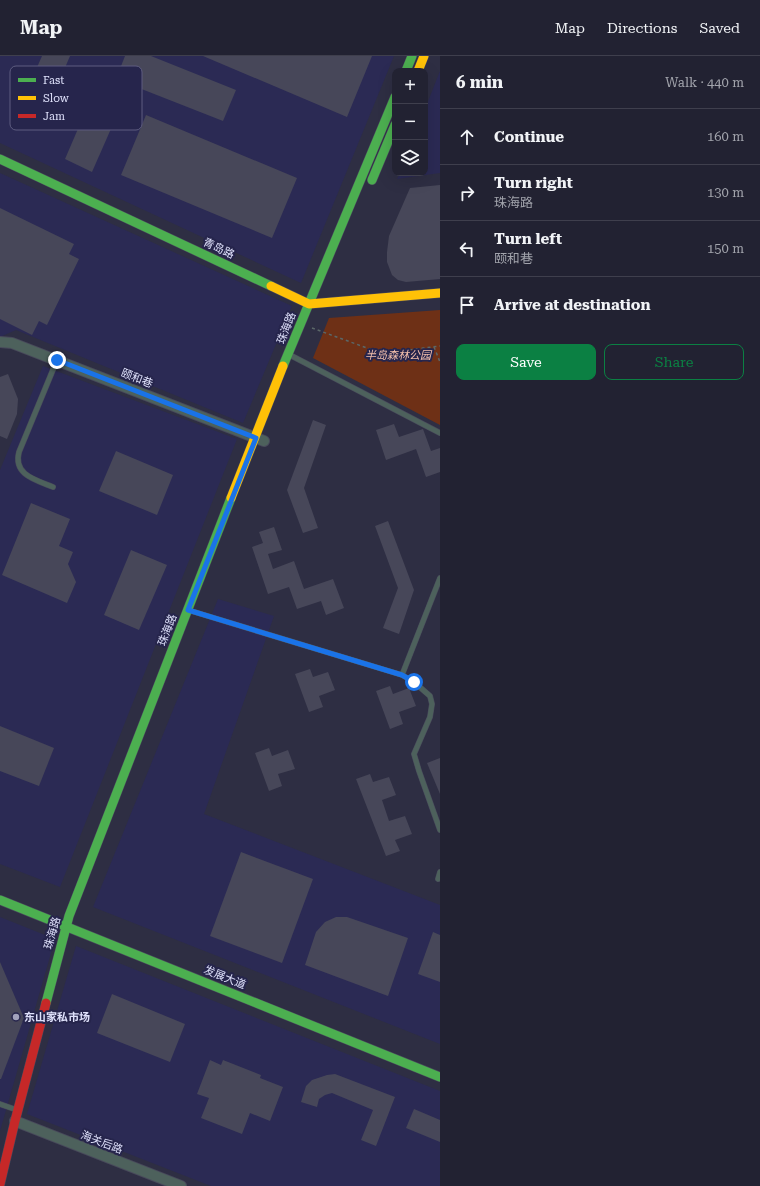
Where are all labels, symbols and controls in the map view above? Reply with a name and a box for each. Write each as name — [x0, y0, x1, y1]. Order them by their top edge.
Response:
text: Map — [20, 16, 62, 39]
text: Map — [555, 20, 585, 36]
text: Directions — [607, 20, 677, 36]
text: Saved — [699, 20, 740, 36]
legend — [10, 66, 142, 130]
map controls — [392, 68, 428, 176]
button: + — [392, 68, 428, 104]
text: 6 min — [456, 72, 503, 92]
text: Fast — [43, 74, 64, 87]
text: Walk · 440 m — [665, 75, 744, 90]
text: Slow — [43, 92, 70, 105]
button: − — [392, 104, 428, 140]
text: Jam — [43, 110, 65, 123]
icon: ahead — [456, 126, 478, 148]
text: Continue — [494, 128, 564, 146]
text: 160 m — [707, 129, 744, 144]
button: layers — [392, 140, 428, 176]
text: Turn right — [494, 174, 573, 192]
icon: right — [456, 182, 478, 204]
text: 130 m — [707, 185, 744, 200]
text: 珠海路 — [494, 195, 533, 210]
text: Turn left — [494, 230, 562, 248]
street label: 青岛路 — [201, 236, 236, 261]
icon: left — [456, 238, 478, 260]
text: 150 m — [707, 241, 744, 256]
text: 颐和巷 — [494, 251, 533, 266]
icon: arrive — [456, 294, 478, 316]
text: Arrive at destination — [494, 296, 650, 314]
street label: 珠海路 — [274, 310, 298, 346]
button: Save — [456, 344, 596, 380]
button: Share — [604, 344, 744, 380]
park label: 半岛森林公园 — [365, 349, 433, 362]
route end — [48, 351, 66, 369]
street label: 颐和巷 — [119, 366, 155, 390]
street label: 珠海路 — [155, 612, 179, 648]
route start — [405, 673, 423, 691]
street label: 珠海路 — [42, 915, 63, 951]
street label: 发展大道 — [202, 963, 248, 992]
place label: 东山家私市场 — [24, 1011, 90, 1024]
marker: 东山家私市场 — [11, 1012, 21, 1022]
street label: 海关后路 — [79, 1129, 125, 1156]

